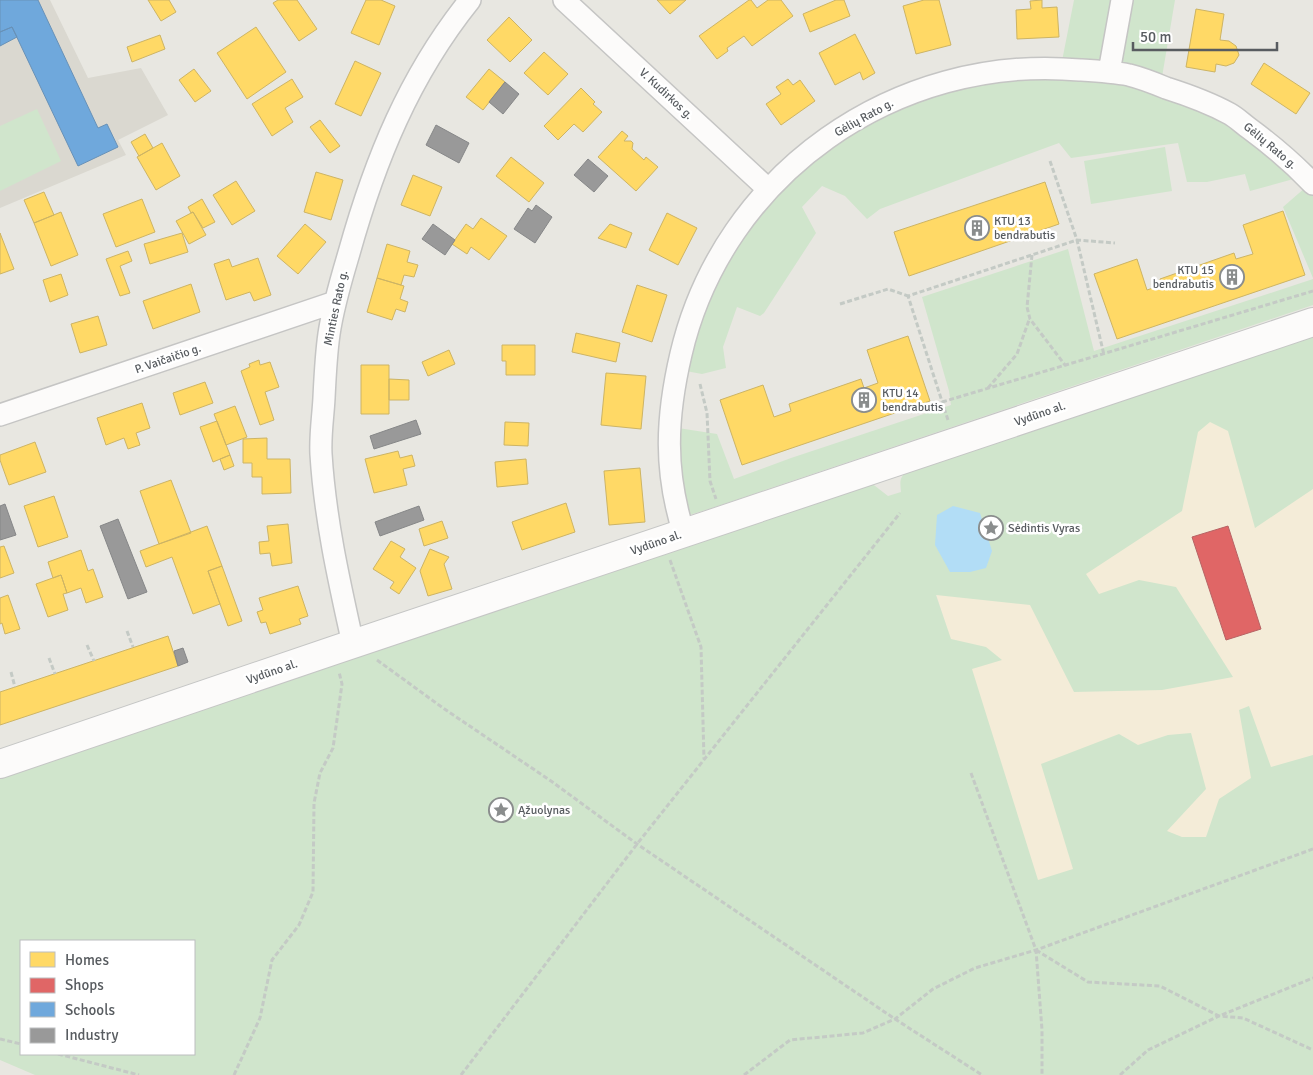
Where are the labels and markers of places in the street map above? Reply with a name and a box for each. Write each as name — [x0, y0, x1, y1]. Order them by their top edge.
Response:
place label: KTU 13 bendrabutis — [994, 214, 1055, 243]
building icon: KTU 13 bendrabutis — [964, 215, 990, 241]
place label: KTU 15 bendrabutis — [1153, 263, 1214, 292]
building icon: KTU 15 bendrabutis — [1219, 264, 1245, 290]
place label: KTU 14 bendrabutis — [882, 386, 943, 415]
building icon: KTU 14 bendrabutis — [851, 387, 877, 413]
place icon: Sėdintis Vyras — [978, 515, 1004, 541]
place label: Sėdintis Vyras — [1008, 521, 1080, 536]
place icon: Ąžuolynas — [488, 797, 514, 823]
place label: Ąžuolynas — [518, 803, 570, 818]

